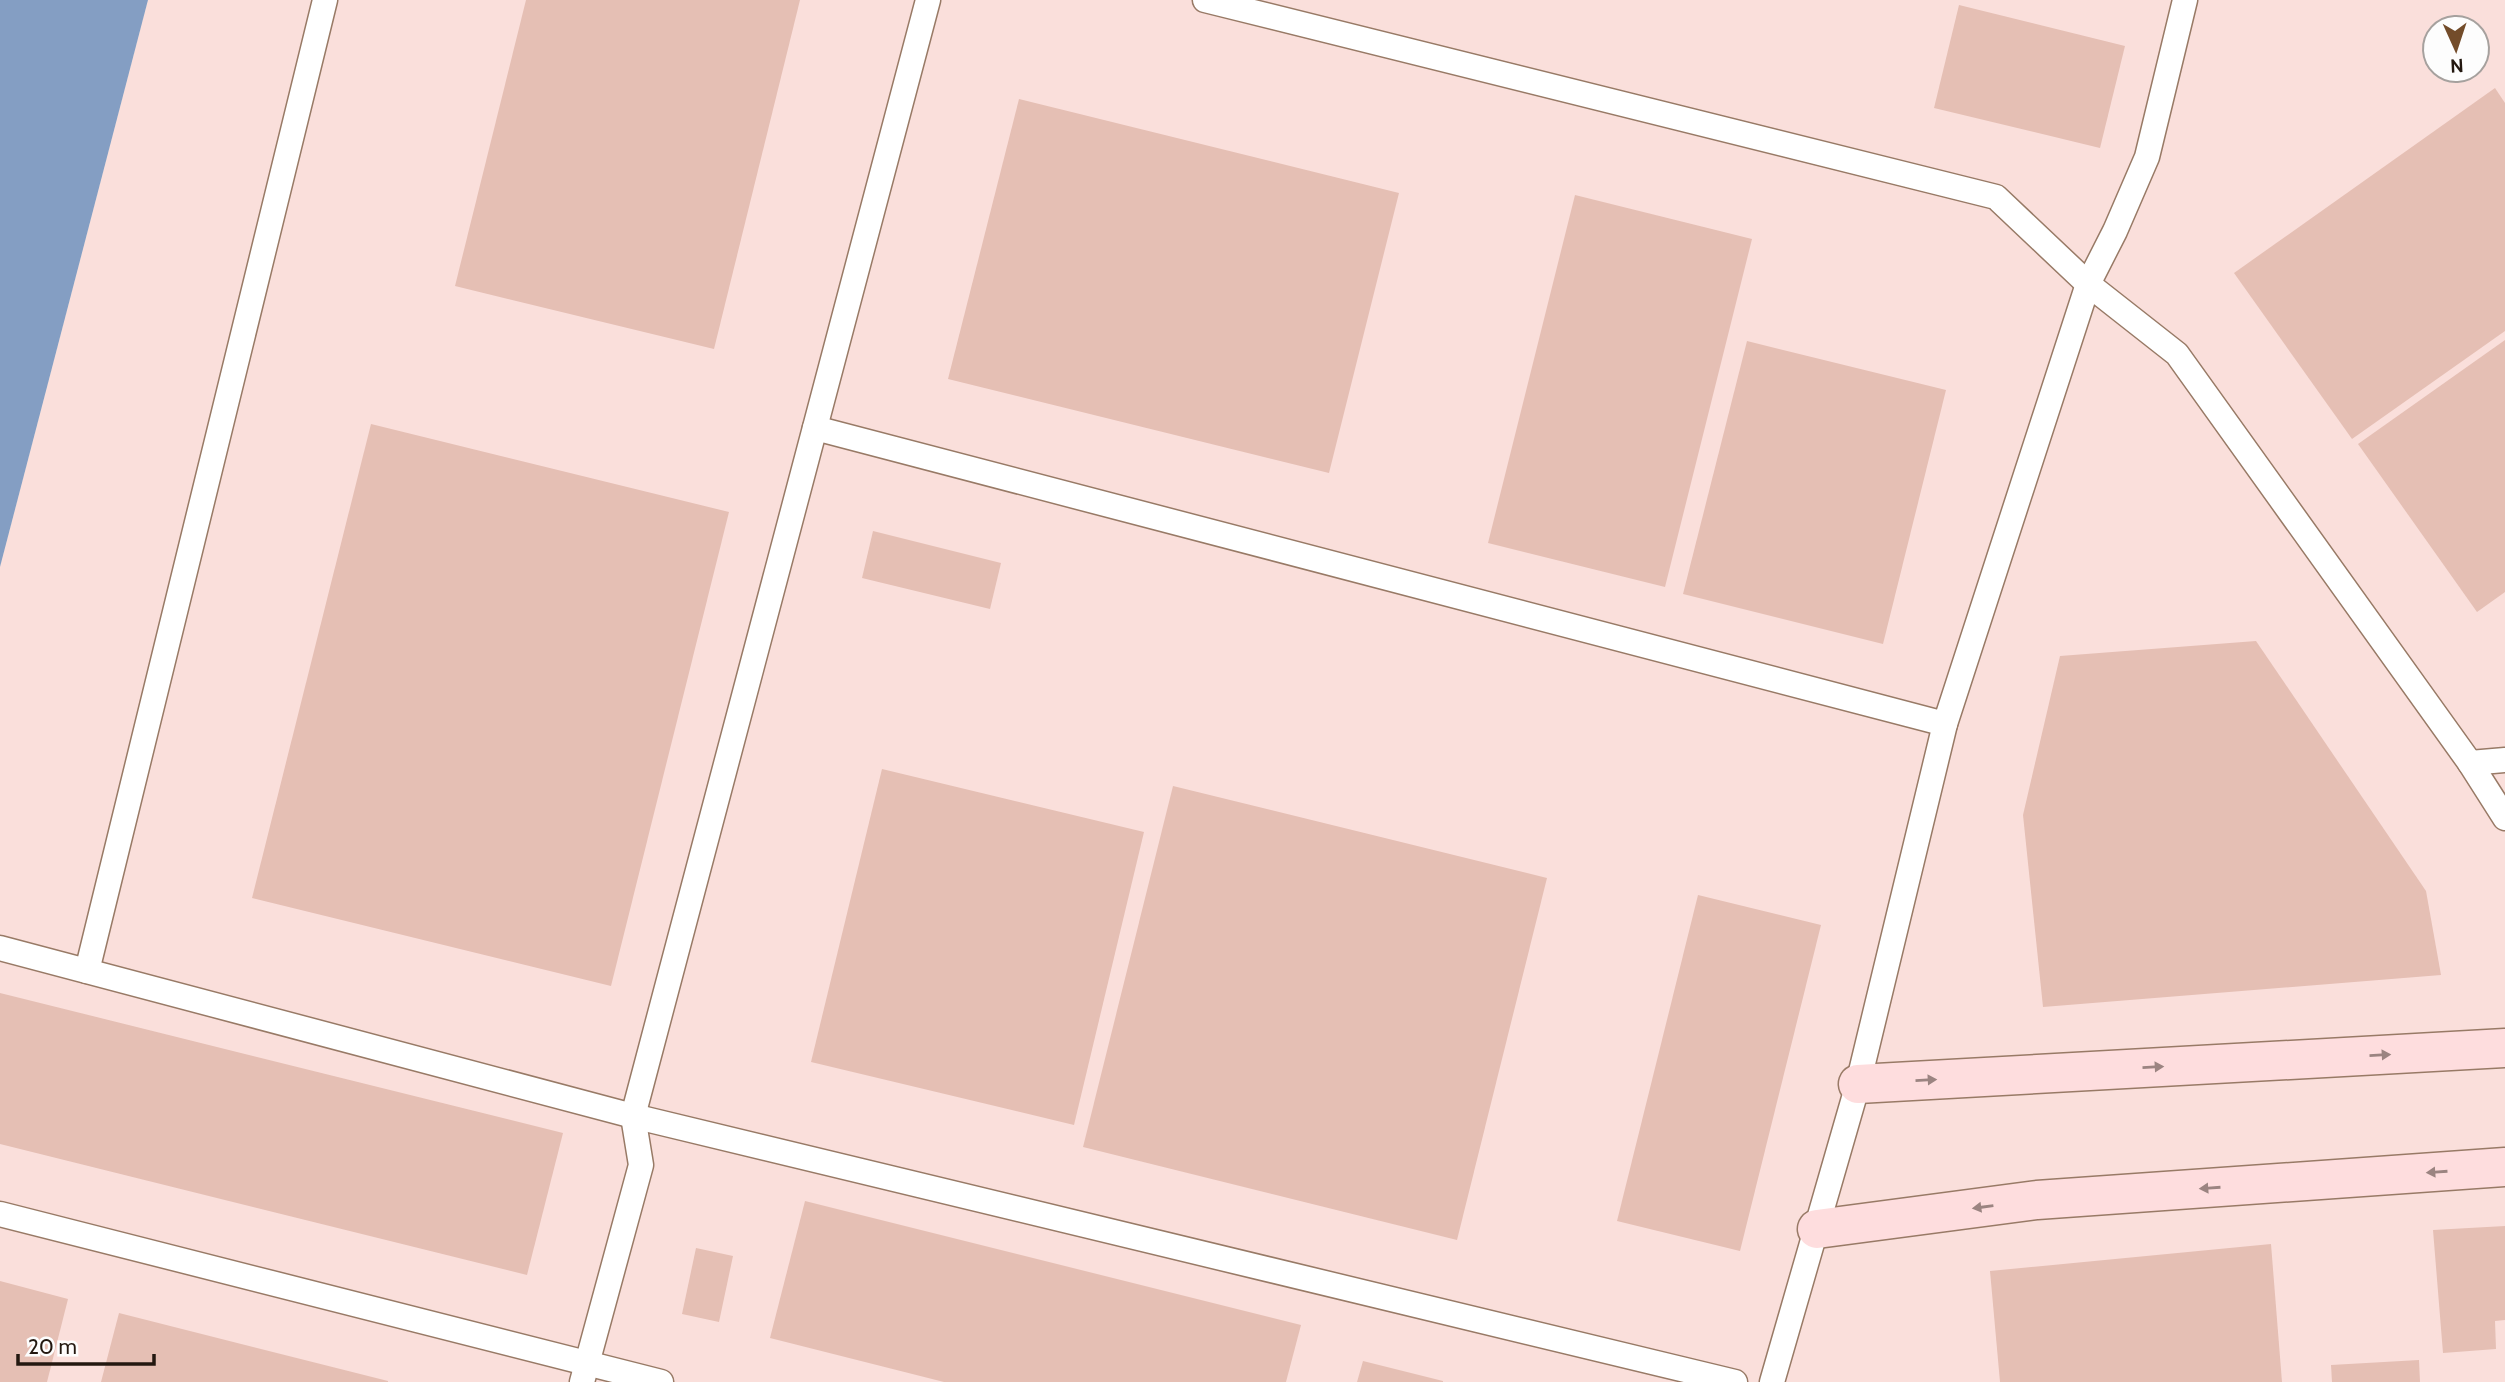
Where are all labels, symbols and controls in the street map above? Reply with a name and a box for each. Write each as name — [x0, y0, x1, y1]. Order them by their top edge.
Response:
north arrow — [2421, 14, 2491, 84]
text: N — [2450, 54, 2464, 77]
one-way arrow — [2370, 1049, 2392, 1060]
one-way arrow — [2142, 1062, 2164, 1073]
one-way arrow — [1915, 1074, 1937, 1085]
one-way arrow — [2426, 1167, 2448, 1178]
one-way arrow — [2199, 1183, 2221, 1194]
one-way arrow — [1972, 1202, 1994, 1213]
scale bar — [18, 1322, 154, 1366]
text: 20 m — [28, 1334, 77, 1359]

